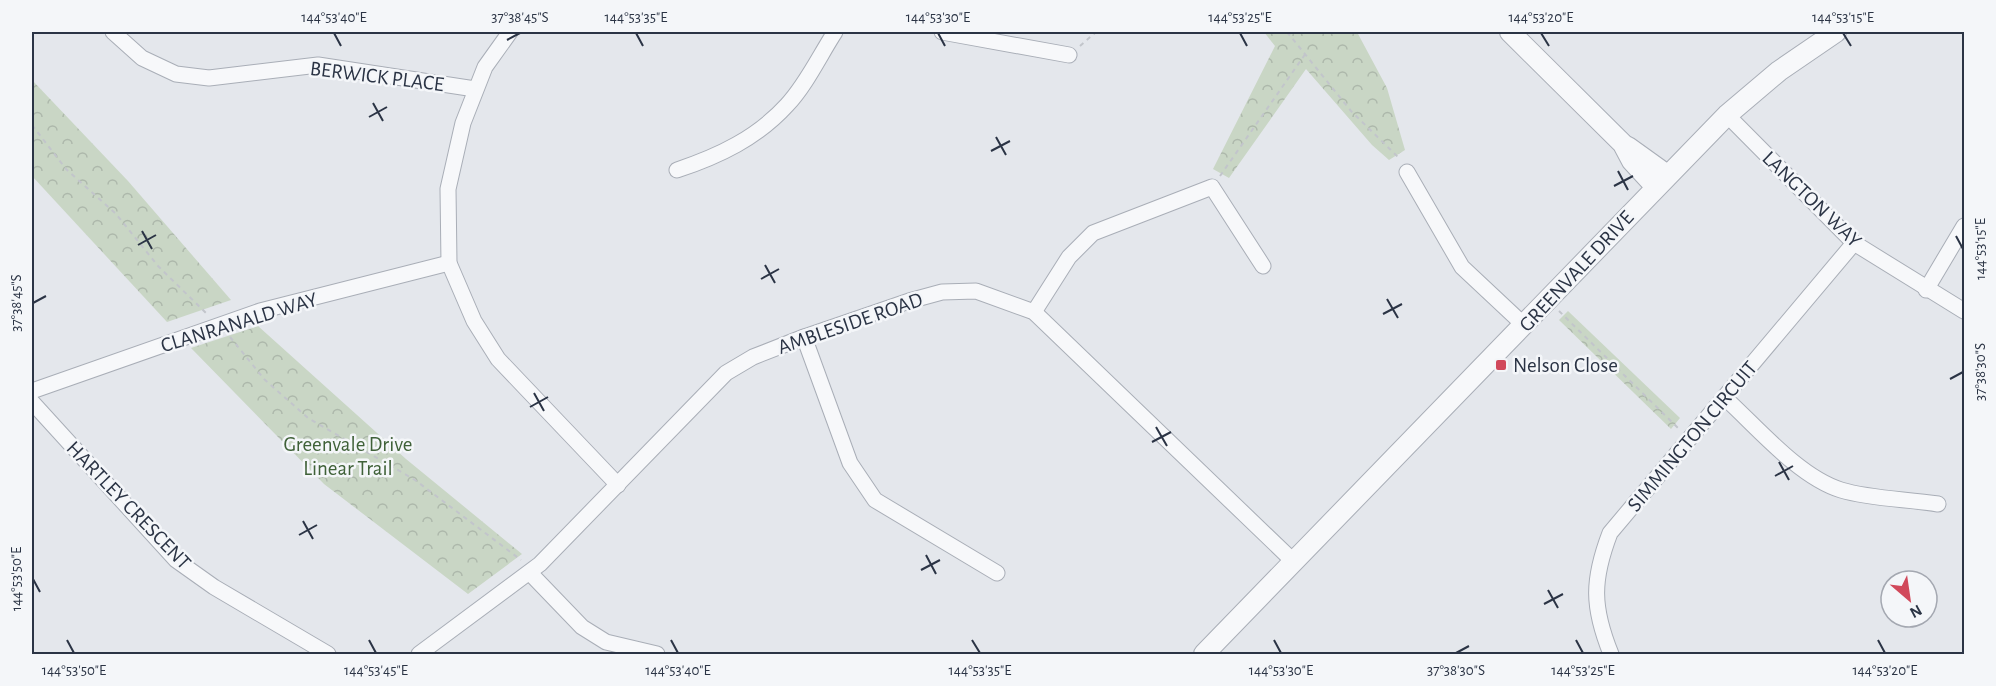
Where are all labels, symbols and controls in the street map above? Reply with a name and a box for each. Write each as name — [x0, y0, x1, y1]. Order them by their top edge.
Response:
text: 144°53'40"E — [301, 10, 367, 25]
text: 37°38'45"S — [491, 10, 549, 25]
text: 144°53'35"E — [605, 10, 667, 25]
text: 144°53'30"E — [906, 10, 970, 25]
text: 144°53'25"E — [1208, 10, 1272, 25]
text: 144°53'20"E — [1508, 10, 1574, 25]
text: 144°53'15"E — [1812, 10, 1874, 25]
street label: BERWICK PLACE — [309, 58, 445, 95]
street label: LANGTON WAY — [1758, 147, 1865, 252]
street label: GREENVALE DRIVE — [1515, 207, 1638, 336]
text: 144°53'15"E — [1973, 218, 1988, 280]
text: 37°38'45"S — [9, 274, 24, 332]
street label: CLANRANALD WAY — [158, 289, 320, 356]
street label: AMBLESIDE ROAD — [775, 289, 925, 358]
text: 37°38'30"S — [1973, 343, 1988, 401]
place label: Nelson Close — [1513, 355, 1618, 376]
street label: SIMMINGTON CIRCUIT — [1624, 357, 1761, 516]
marker: Nelson Close — [1494, 358, 1508, 372]
park label: Greenvale Drive Linear Trail — [283, 434, 413, 479]
street label: HARTLEY CRESCENT — [62, 437, 195, 573]
text: 144°53'50"E — [9, 547, 24, 611]
north arrow — [1879, 569, 1939, 629]
text: N — [1907, 602, 1925, 621]
text: 144°53'50"E — [42, 663, 106, 678]
text: 144°53'45"E — [344, 663, 408, 678]
text: 144°53'40"E — [645, 663, 711, 678]
text: 144°53'35"E — [949, 663, 1011, 678]
text: 144°53'30"E — [1249, 663, 1313, 678]
text: 37°38'30"S — [1427, 663, 1485, 678]
text: 144°53'25"E — [1551, 663, 1615, 678]
text: 144°53'20"E — [1852, 663, 1918, 678]

